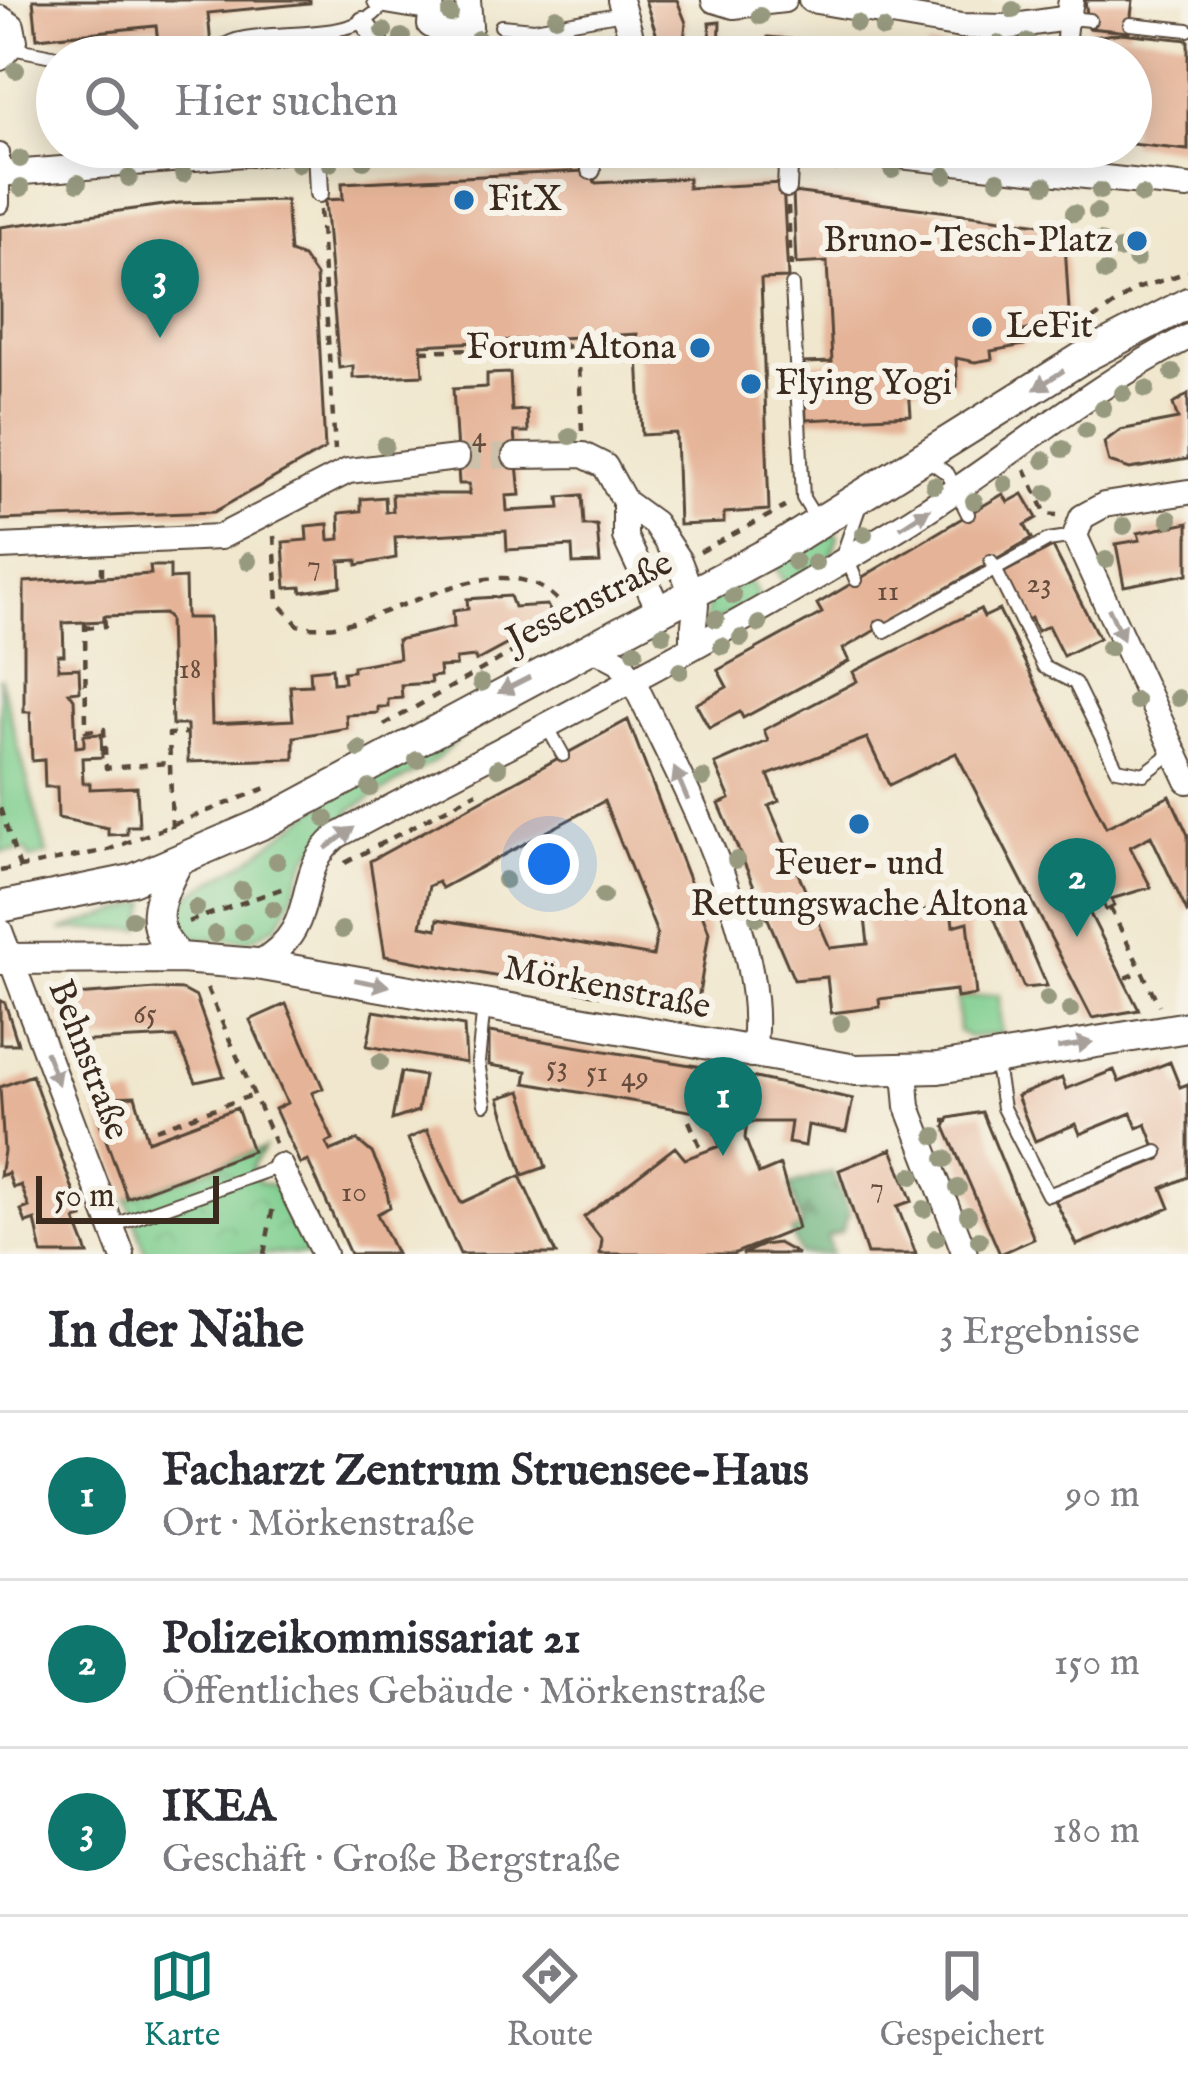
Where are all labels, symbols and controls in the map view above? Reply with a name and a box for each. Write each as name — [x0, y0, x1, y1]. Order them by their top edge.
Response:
search box — [36, 36, 1152, 168]
icon: search — [78, 69, 144, 135]
text: Hier suchen — [174, 74, 398, 131]
place label: FitX — [488, 177, 562, 223]
marker: FitX — [451, 187, 477, 213]
place label: Bruno-Tesch-Platz — [823, 218, 1113, 264]
marker: Bruno-Tesch-Platz — [1124, 228, 1150, 254]
pin: 3 — [121, 239, 199, 338]
place label: LeFit — [1006, 304, 1093, 350]
marker: LeFit — [969, 314, 995, 340]
place label: Forum Altona — [466, 325, 676, 371]
marker: Forum Altona — [687, 335, 713, 361]
place label: Flying Yogi — [775, 361, 952, 407]
one-way arrow — [1033, 368, 1065, 390]
marker: Flying Yogi — [738, 371, 764, 397]
house number: 4 — [472, 419, 487, 457]
one-way arrow — [899, 507, 932, 529]
street label: Jessenstraße — [496, 541, 681, 665]
house number: 7 — [307, 547, 321, 585]
house number: 23 — [1026, 565, 1052, 603]
house number: 11 — [877, 573, 899, 611]
one-way arrow — [1106, 607, 1126, 642]
house number: 18 — [179, 651, 201, 689]
one-way arrow — [497, 675, 532, 695]
one-way arrow — [670, 766, 690, 801]
marker: Feuer- und Rettungswache Altona — [846, 811, 872, 837]
one-way arrow — [324, 827, 356, 850]
your location — [519, 834, 579, 894]
pin: 2 — [1038, 838, 1116, 937]
place label: Feuer- und Rettungswache Altona — [690, 841, 1028, 928]
street label: Mörkenstraße — [500, 945, 714, 1031]
street label: Behnstraße — [37, 974, 139, 1146]
one-way arrow — [354, 974, 392, 993]
house number: 65 — [133, 996, 157, 1034]
one-way arrow — [1057, 1036, 1095, 1054]
house number: 53 — [546, 1048, 568, 1086]
one-way arrow — [44, 1051, 63, 1087]
house number: 51 — [586, 1054, 608, 1092]
pin: 1 — [684, 1057, 762, 1156]
house number: 49 — [621, 1059, 649, 1097]
house number: 7 — [870, 1169, 884, 1207]
scale bar — [36, 1170, 219, 1223]
house number: 10 — [341, 1174, 367, 1212]
text: 50 m — [54, 1176, 115, 1218]
text: In der Nähe — [48, 1300, 304, 1365]
text: 3 Ergebnisse — [939, 1308, 1140, 1357]
text: Facharzt Zentrum Struensee-Haus — [162, 1443, 809, 1500]
text: 1 — [80, 1471, 94, 1520]
text: 90 m — [1065, 1471, 1140, 1520]
text: Ort · Mörkenstraße — [162, 1500, 475, 1549]
text: Polizeikommissariat 21 — [162, 1611, 581, 1668]
text: 2 — [78, 1639, 96, 1688]
text: 150 m — [1054, 1639, 1140, 1688]
text: Öffentliches Gebäude · Mörkenstraße — [162, 1668, 766, 1717]
text: IKEA — [162, 1779, 276, 1836]
text: 3 — [80, 1807, 94, 1856]
text: 180 m — [1052, 1807, 1140, 1856]
text: Geschäft · Große Bergstraße — [162, 1836, 620, 1885]
tab: Karte — [143, 1943, 220, 2057]
tab: Route — [507, 1943, 593, 2057]
tab: Gespeichert — [880, 1943, 1045, 2057]

